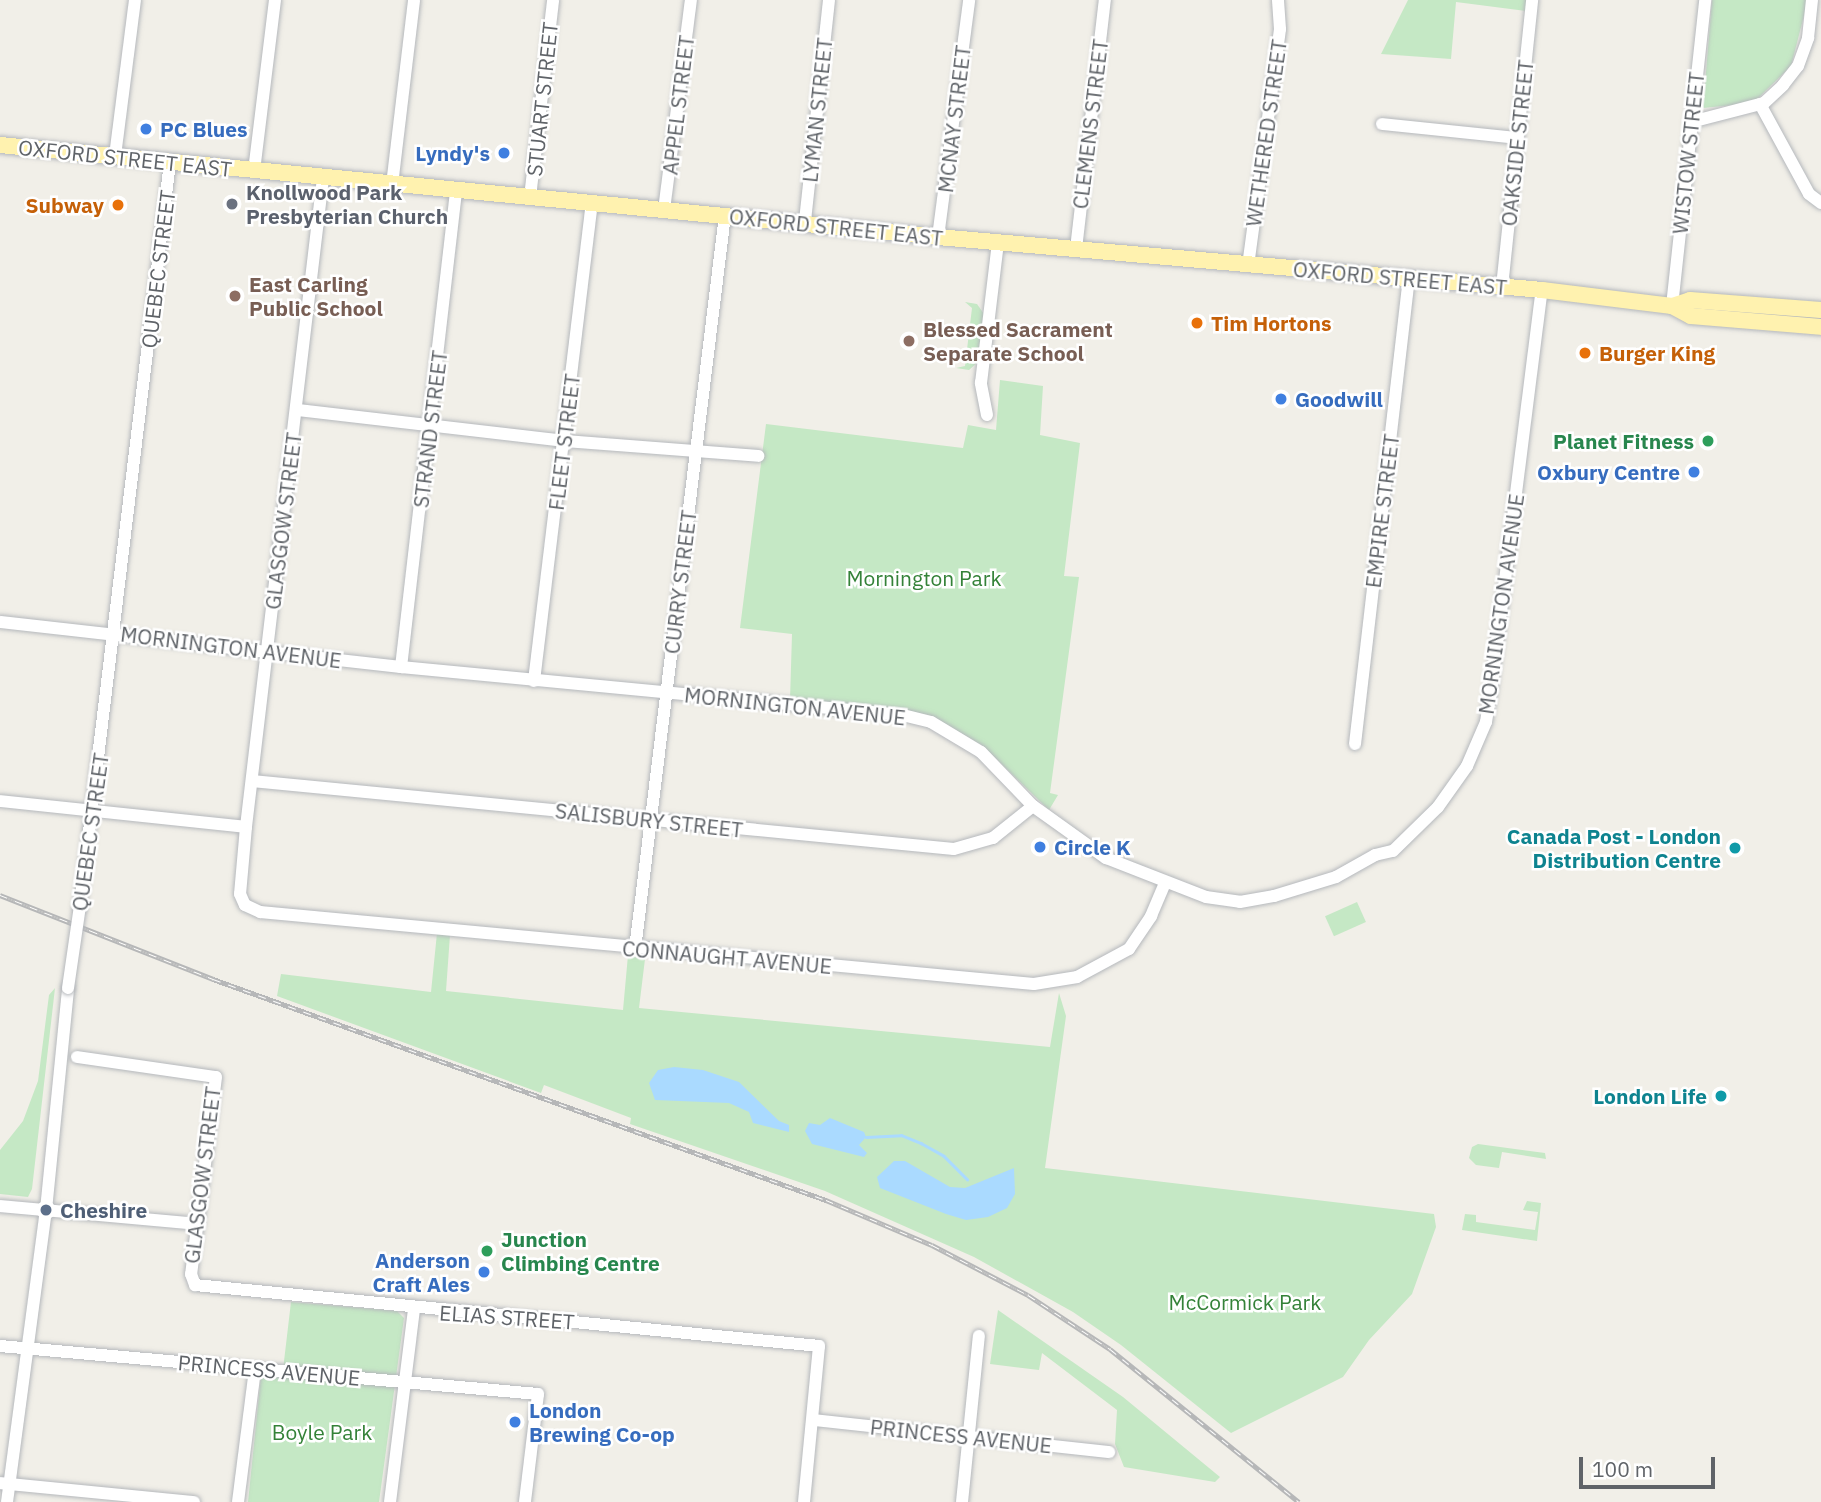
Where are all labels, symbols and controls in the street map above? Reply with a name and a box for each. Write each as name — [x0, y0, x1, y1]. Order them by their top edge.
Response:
street label: STUART STREET — [521, 21, 563, 177]
street label: APPEL STREET — [657, 34, 699, 176]
street label: LYMAN STREET — [797, 36, 837, 184]
street label: CLEMENS STREET — [1067, 38, 1113, 210]
street label: WETHERED STREET — [1240, 38, 1292, 228]
street label: MCNAY STREET — [932, 44, 976, 194]
street label: OAKSIDE STREET — [1496, 59, 1538, 227]
street label: WISTOW STREET — [1667, 71, 1709, 235]
place label: PC Blues — [160, 116, 248, 142]
marker: PC Blues — [138, 121, 154, 137]
street label: OXFORD STREET EAST — [17, 134, 233, 182]
place label: Lyndy's — [415, 140, 490, 166]
marker: Lyndy's — [496, 145, 512, 161]
place label: Knollwood Park Presbyterian Church — [246, 179, 448, 229]
street label: QUEBEC STREET — [136, 188, 180, 350]
place label: Subway — [25, 192, 104, 218]
marker: Knollwood Park Presbyterian Church — [224, 196, 240, 212]
marker: Subway — [110, 197, 126, 213]
street label: OXFORD STREET EAST — [728, 203, 944, 251]
street label: OXFORD STREET EAST — [1292, 256, 1508, 300]
place label: East Carling Public School — [249, 271, 383, 321]
marker: East Carling Public School — [227, 288, 243, 304]
place label: Tim Hortons — [1211, 310, 1332, 336]
marker: Tim Hortons — [1189, 315, 1205, 331]
place label: Blessed Sacrament Separate School — [923, 316, 1113, 366]
marker: Blessed Sacrament Separate School — [901, 333, 917, 349]
place label: Burger King — [1599, 340, 1715, 366]
marker: Burger King — [1577, 345, 1593, 361]
street label: STRAND STREET — [408, 349, 452, 509]
street label: FLEET STREET — [543, 372, 585, 512]
place label: Goodwill — [1295, 386, 1383, 412]
marker: Goodwill — [1273, 391, 1289, 407]
place label: Planet Fitness — [1553, 428, 1694, 454]
street label: GLASGOW STREET — [260, 431, 306, 611]
street label: EMPIRE STREET — [1360, 433, 1404, 589]
marker: Planet Fitness — [1700, 433, 1716, 449]
place label: Oxbury Centre — [1537, 459, 1680, 485]
marker: Oxbury Centre — [1686, 464, 1702, 480]
street label: MORNINGTON AVENUE — [1473, 492, 1529, 716]
street label: CURRY STREET — [659, 509, 701, 655]
park label: Mornington Park — [846, 565, 1002, 591]
street label: MORNINGTON AVENUE — [119, 621, 343, 673]
street label: MORNINGTON AVENUE — [683, 682, 907, 730]
street label: QUEBEC STREET — [66, 751, 114, 913]
street label: SALISBURY STREET — [554, 798, 744, 842]
place label: Canada Post - London Distribution Centre — [1507, 823, 1721, 873]
place label: Circle K — [1054, 834, 1131, 860]
marker: Circle K — [1032, 839, 1048, 855]
marker: Canada Post - London Distribution Centre — [1727, 840, 1743, 856]
street label: CONNAUGHT AVENUE — [621, 935, 833, 979]
place label: London Life — [1593, 1083, 1707, 1109]
street label: GLASGOW STREET — [179, 1085, 225, 1265]
marker: London Life — [1713, 1088, 1729, 1104]
place label: Cheshire — [60, 1197, 147, 1223]
marker: Cheshire — [38, 1202, 54, 1218]
place label: Junction Climbing Centre — [501, 1226, 660, 1276]
marker: Junction Climbing Centre — [479, 1243, 495, 1259]
place label: Anderson Craft Ales — [372, 1247, 470, 1297]
marker: Anderson Craft Ales — [476, 1264, 492, 1280]
park label: McCormick Park — [1169, 1289, 1321, 1315]
street label: ELIAS STREET — [438, 1300, 576, 1334]
street label: PRINCESS AVENUE — [177, 1349, 361, 1391]
place label: London Brewing Co-op — [529, 1397, 675, 1447]
marker: London Brewing Co-op — [507, 1414, 523, 1430]
street label: PRINCESS AVENUE — [869, 1414, 1053, 1458]
park label: Boyle Park — [272, 1419, 372, 1445]
scale bar — [1583, 1442, 1720, 1486]
text: 100 m — [1592, 1455, 1653, 1483]

